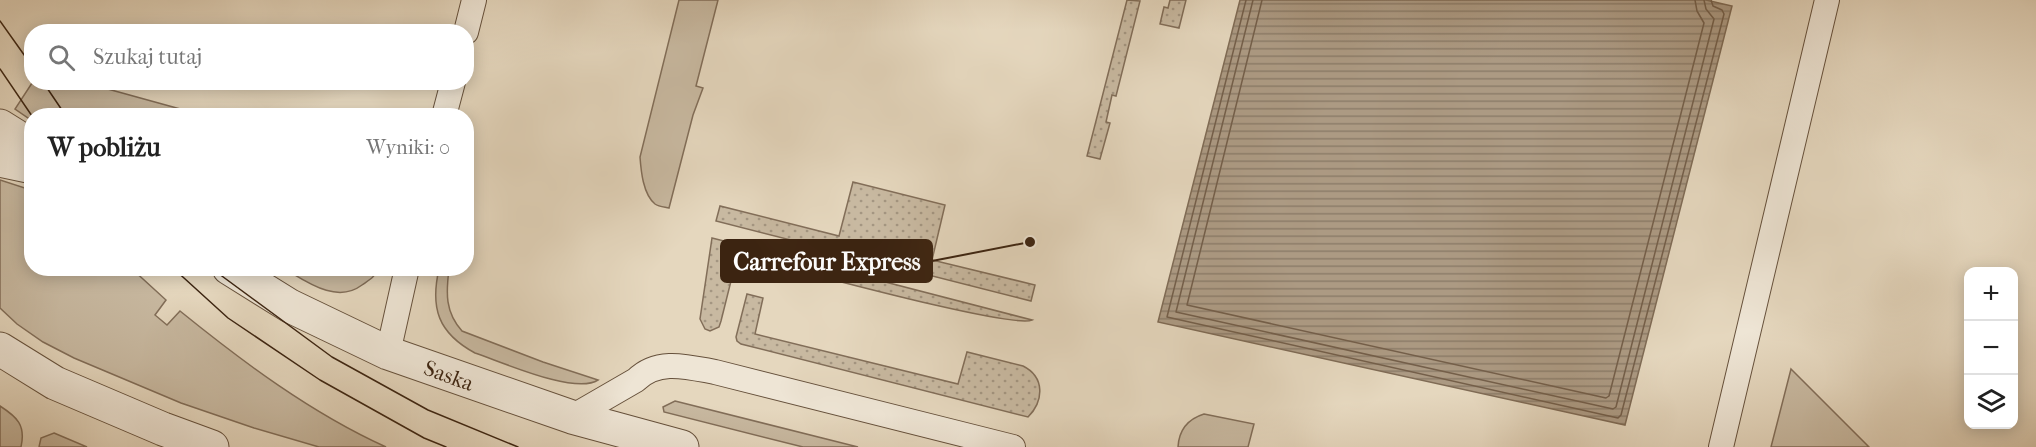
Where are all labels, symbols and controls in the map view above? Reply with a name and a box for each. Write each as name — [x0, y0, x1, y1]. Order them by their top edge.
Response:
search box — [24, 24, 474, 90]
icon: search — [45, 41, 78, 74]
text: Szukaj tutaj — [93, 44, 202, 70]
text: W pobliżu — [48, 132, 161, 163]
text: Wyniki: 0 — [366, 136, 450, 159]
callout: Carrefour Express — [721, 240, 932, 282]
text: Carrefour Express — [733, 248, 921, 276]
map controls — [1964, 267, 2018, 429]
button: + — [1964, 267, 2018, 321]
button: − — [1964, 321, 2018, 375]
street label: Saska — [420, 355, 478, 397]
button: layers — [1964, 375, 2018, 429]

